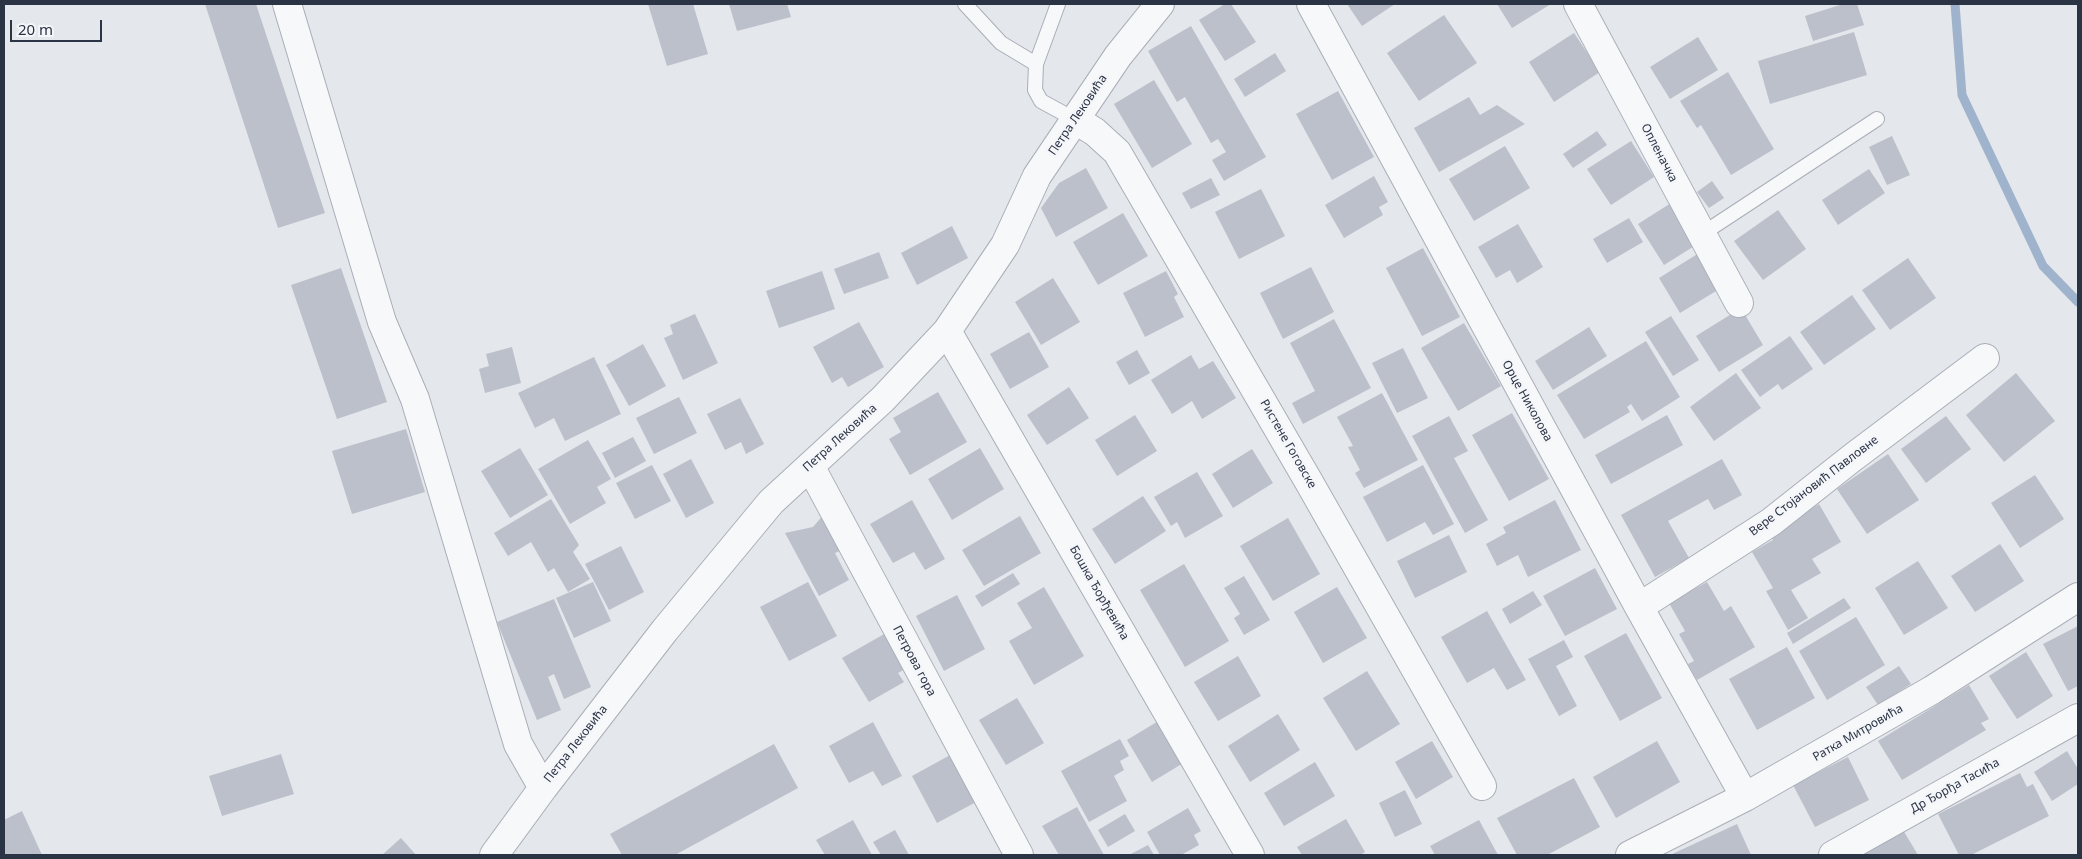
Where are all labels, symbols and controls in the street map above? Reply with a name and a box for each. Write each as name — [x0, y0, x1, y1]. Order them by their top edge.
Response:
scale bar — [12, 10, 105, 42]
text: 20 m — [18, 19, 53, 39]
street label: Петра Лековића — [1046, 72, 1110, 158]
street label: Опленачка — [1638, 121, 1680, 185]
street label: Орце Николова — [1499, 358, 1555, 444]
street label: Ристене Гоговске — [1257, 397, 1319, 491]
street label: Петра Лековића — [800, 401, 880, 475]
street label: Вере Стојановић Павловне — [1747, 433, 1881, 539]
street label: Бошка Ђорђевића — [1066, 543, 1132, 643]
street label: Петрова гора — [889, 623, 939, 699]
street label: Ратка Митровића — [1810, 701, 1906, 765]
street label: Петра Лековића — [541, 702, 611, 786]
street label: Др Ђорђа Тасића — [1908, 756, 2002, 816]

